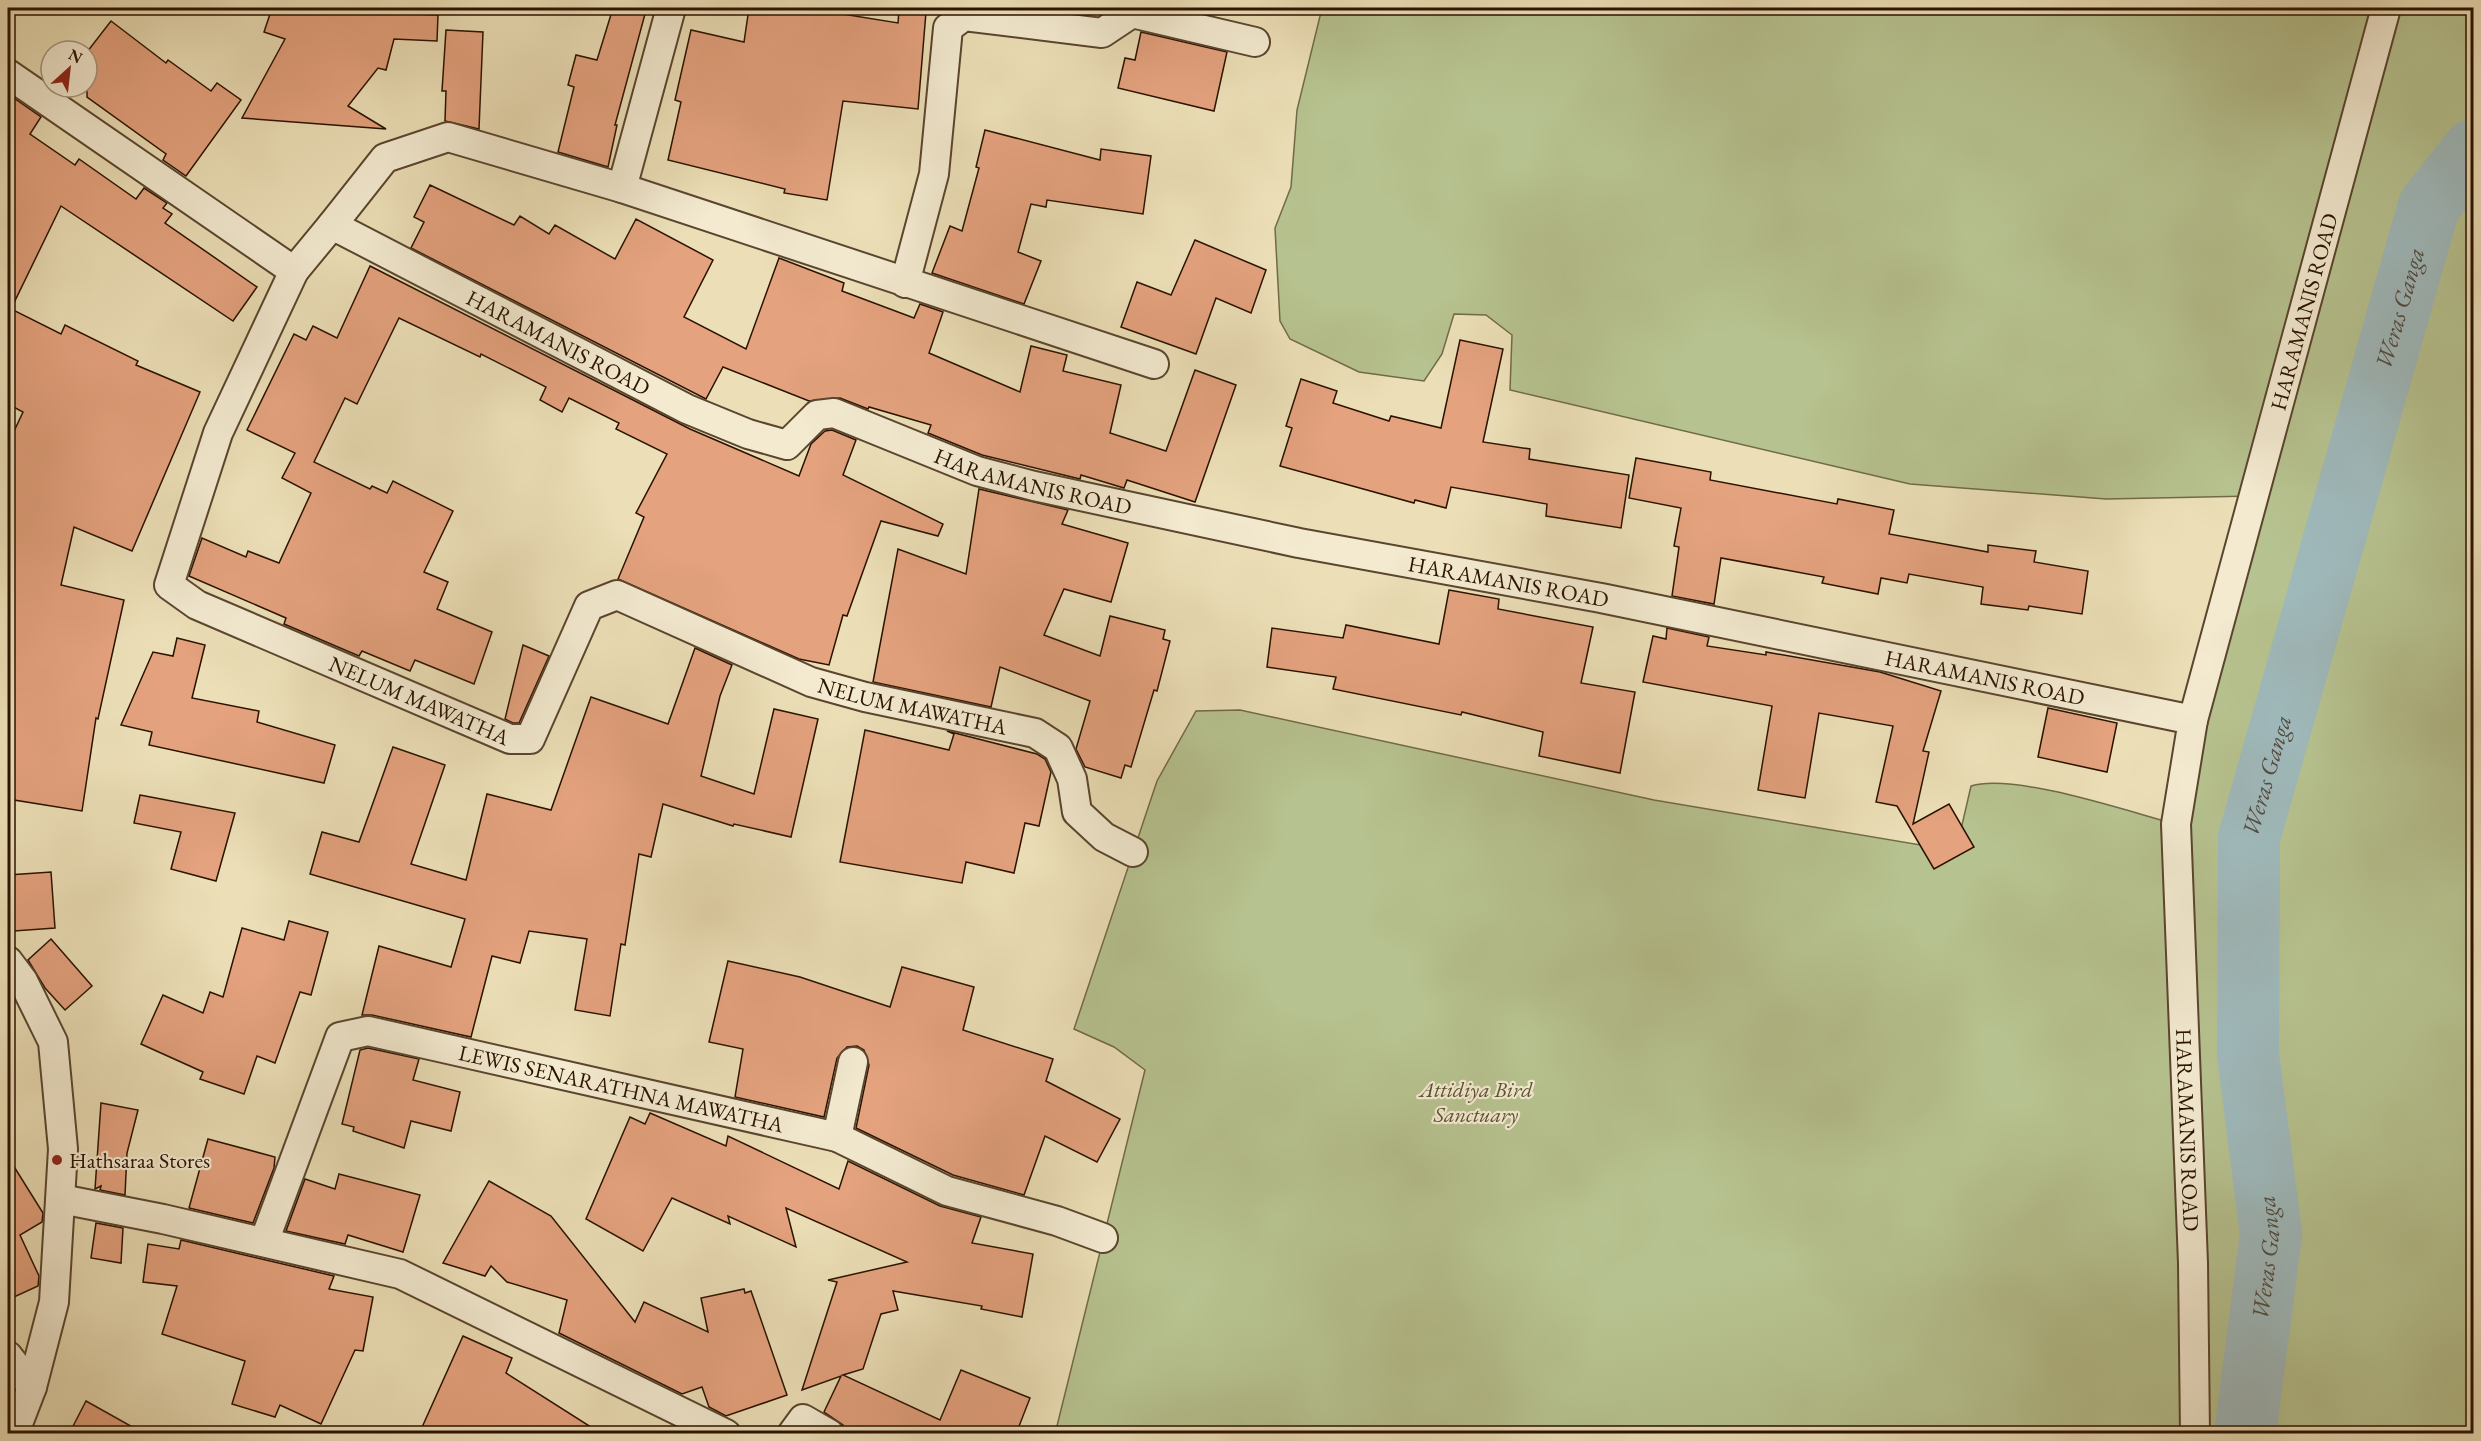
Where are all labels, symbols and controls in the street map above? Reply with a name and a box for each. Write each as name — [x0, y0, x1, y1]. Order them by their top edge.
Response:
north arrow — [39, 39, 99, 99]
text: N — [65, 44, 86, 68]
street label: HARAMANIS ROAD — [2264, 210, 2345, 414]
water label: Weras Ganga — [2367, 244, 2431, 372]
street label: HARAMANIS ROAD — [461, 283, 655, 402]
street label: HARAMANIS ROAD — [930, 441, 1134, 522]
street label: HARAMANIS ROAD — [1406, 549, 1611, 614]
street label: HARAMANIS ROAD — [1882, 643, 2087, 712]
street label: NELUM MAWATHA — [325, 649, 515, 752]
street label: NELUM MAWATHA — [814, 671, 1010, 742]
water label: Weras Ganga — [2234, 711, 2298, 840]
street label: HARAMANIS ROAD — [2169, 1028, 2206, 1232]
street label: LEWIS SENARATHNA MAWATHA — [456, 1038, 787, 1140]
park label: Attidiya Bird Sanctuary — [1417, 1075, 1533, 1129]
place label: Hathsaraa Stores — [69, 1146, 210, 1175]
marker: Hathsaraa Stores — [50, 1153, 64, 1167]
water label: Weras Ganga — [2244, 1194, 2286, 1321]

